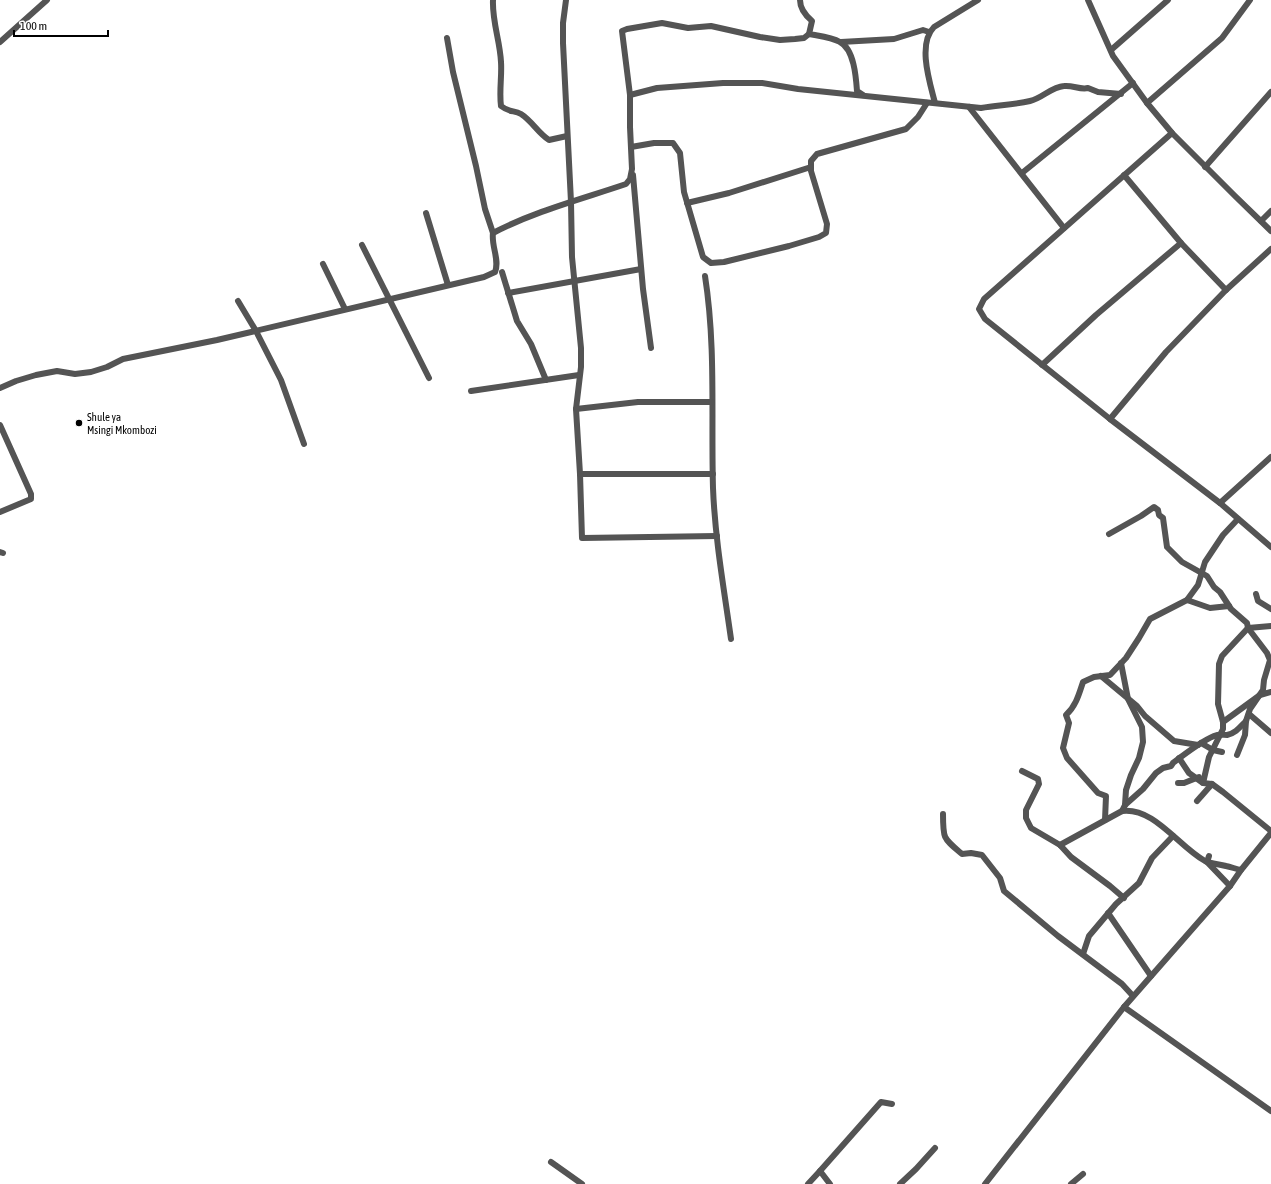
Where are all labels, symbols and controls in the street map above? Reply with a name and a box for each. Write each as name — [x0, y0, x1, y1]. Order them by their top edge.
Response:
scale bar — [14, 12, 108, 38]
text: 100 m — [20, 19, 47, 33]
place label: Shule ya Msingi Mkombozi — [87, 411, 157, 436]
marker: Shule ya Msingi Mkombozi — [74, 418, 84, 428]

